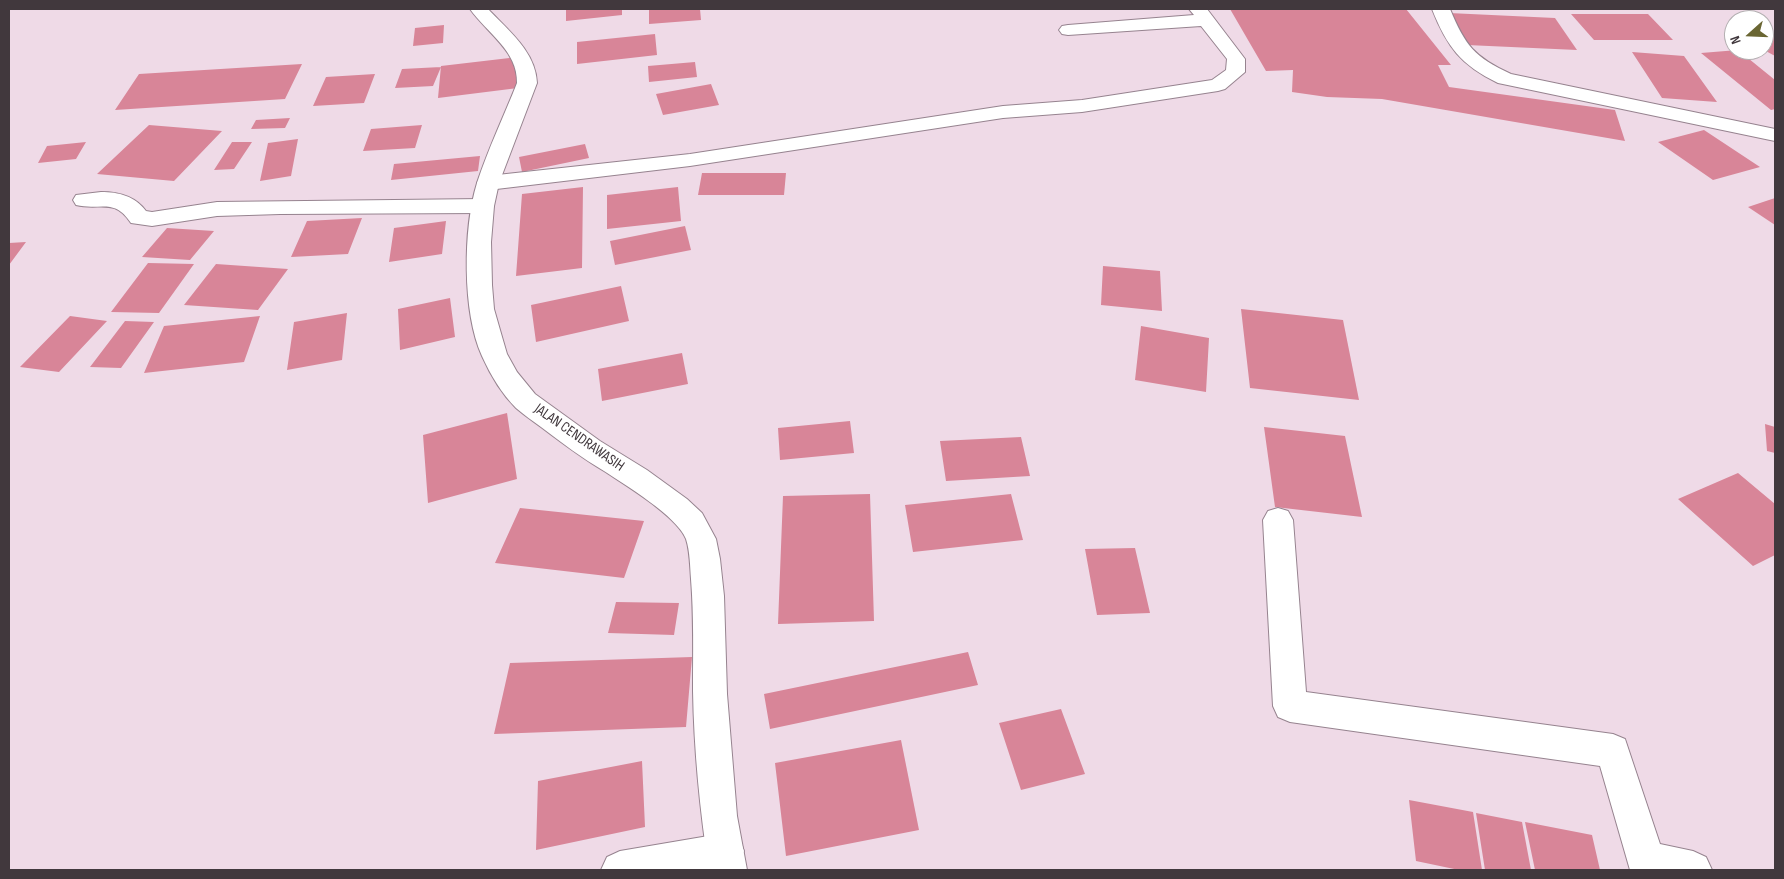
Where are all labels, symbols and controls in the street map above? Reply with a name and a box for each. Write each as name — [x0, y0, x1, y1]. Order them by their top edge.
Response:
north arrow — [1724, 10, 1774, 60]
text: N — [1726, 34, 1745, 46]
street label: JALAN CENDRAWASIH — [530, 400, 628, 476]

